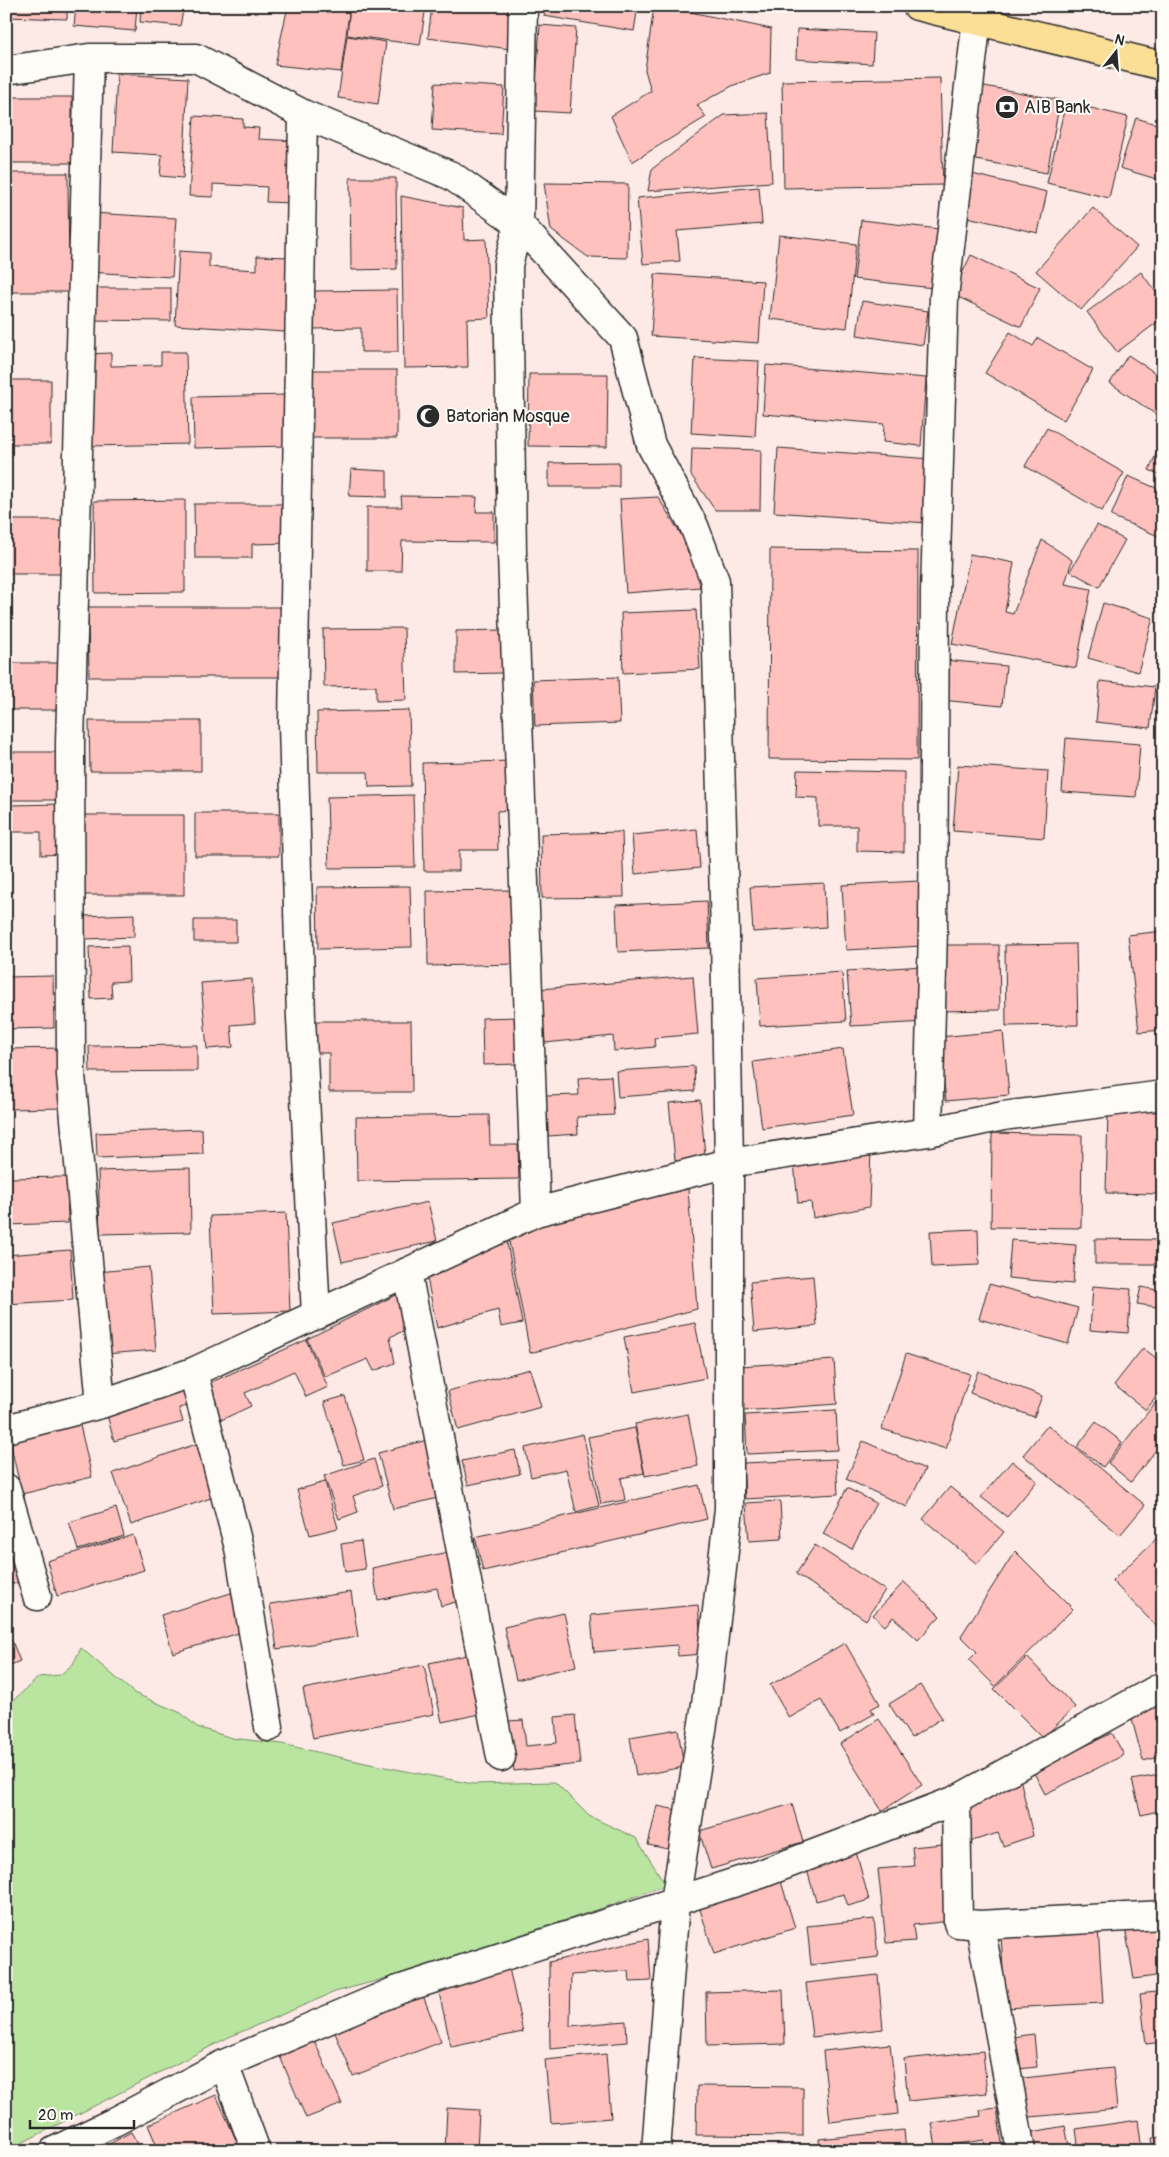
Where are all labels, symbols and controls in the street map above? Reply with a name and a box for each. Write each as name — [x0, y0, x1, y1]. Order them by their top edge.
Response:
north arrow — [1092, 28, 1142, 78]
text: N — [1113, 31, 1127, 50]
bank icon: AIB Bank — [994, 94, 1020, 120]
place label: AIB Bank — [1024, 96, 1091, 119]
mosque icon: Batorian Mosque — [415, 403, 441, 429]
place label: Batorian Mosque — [446, 405, 570, 428]
scale bar — [30, 2097, 134, 2129]
text: 20 m — [38, 2106, 73, 2125]

